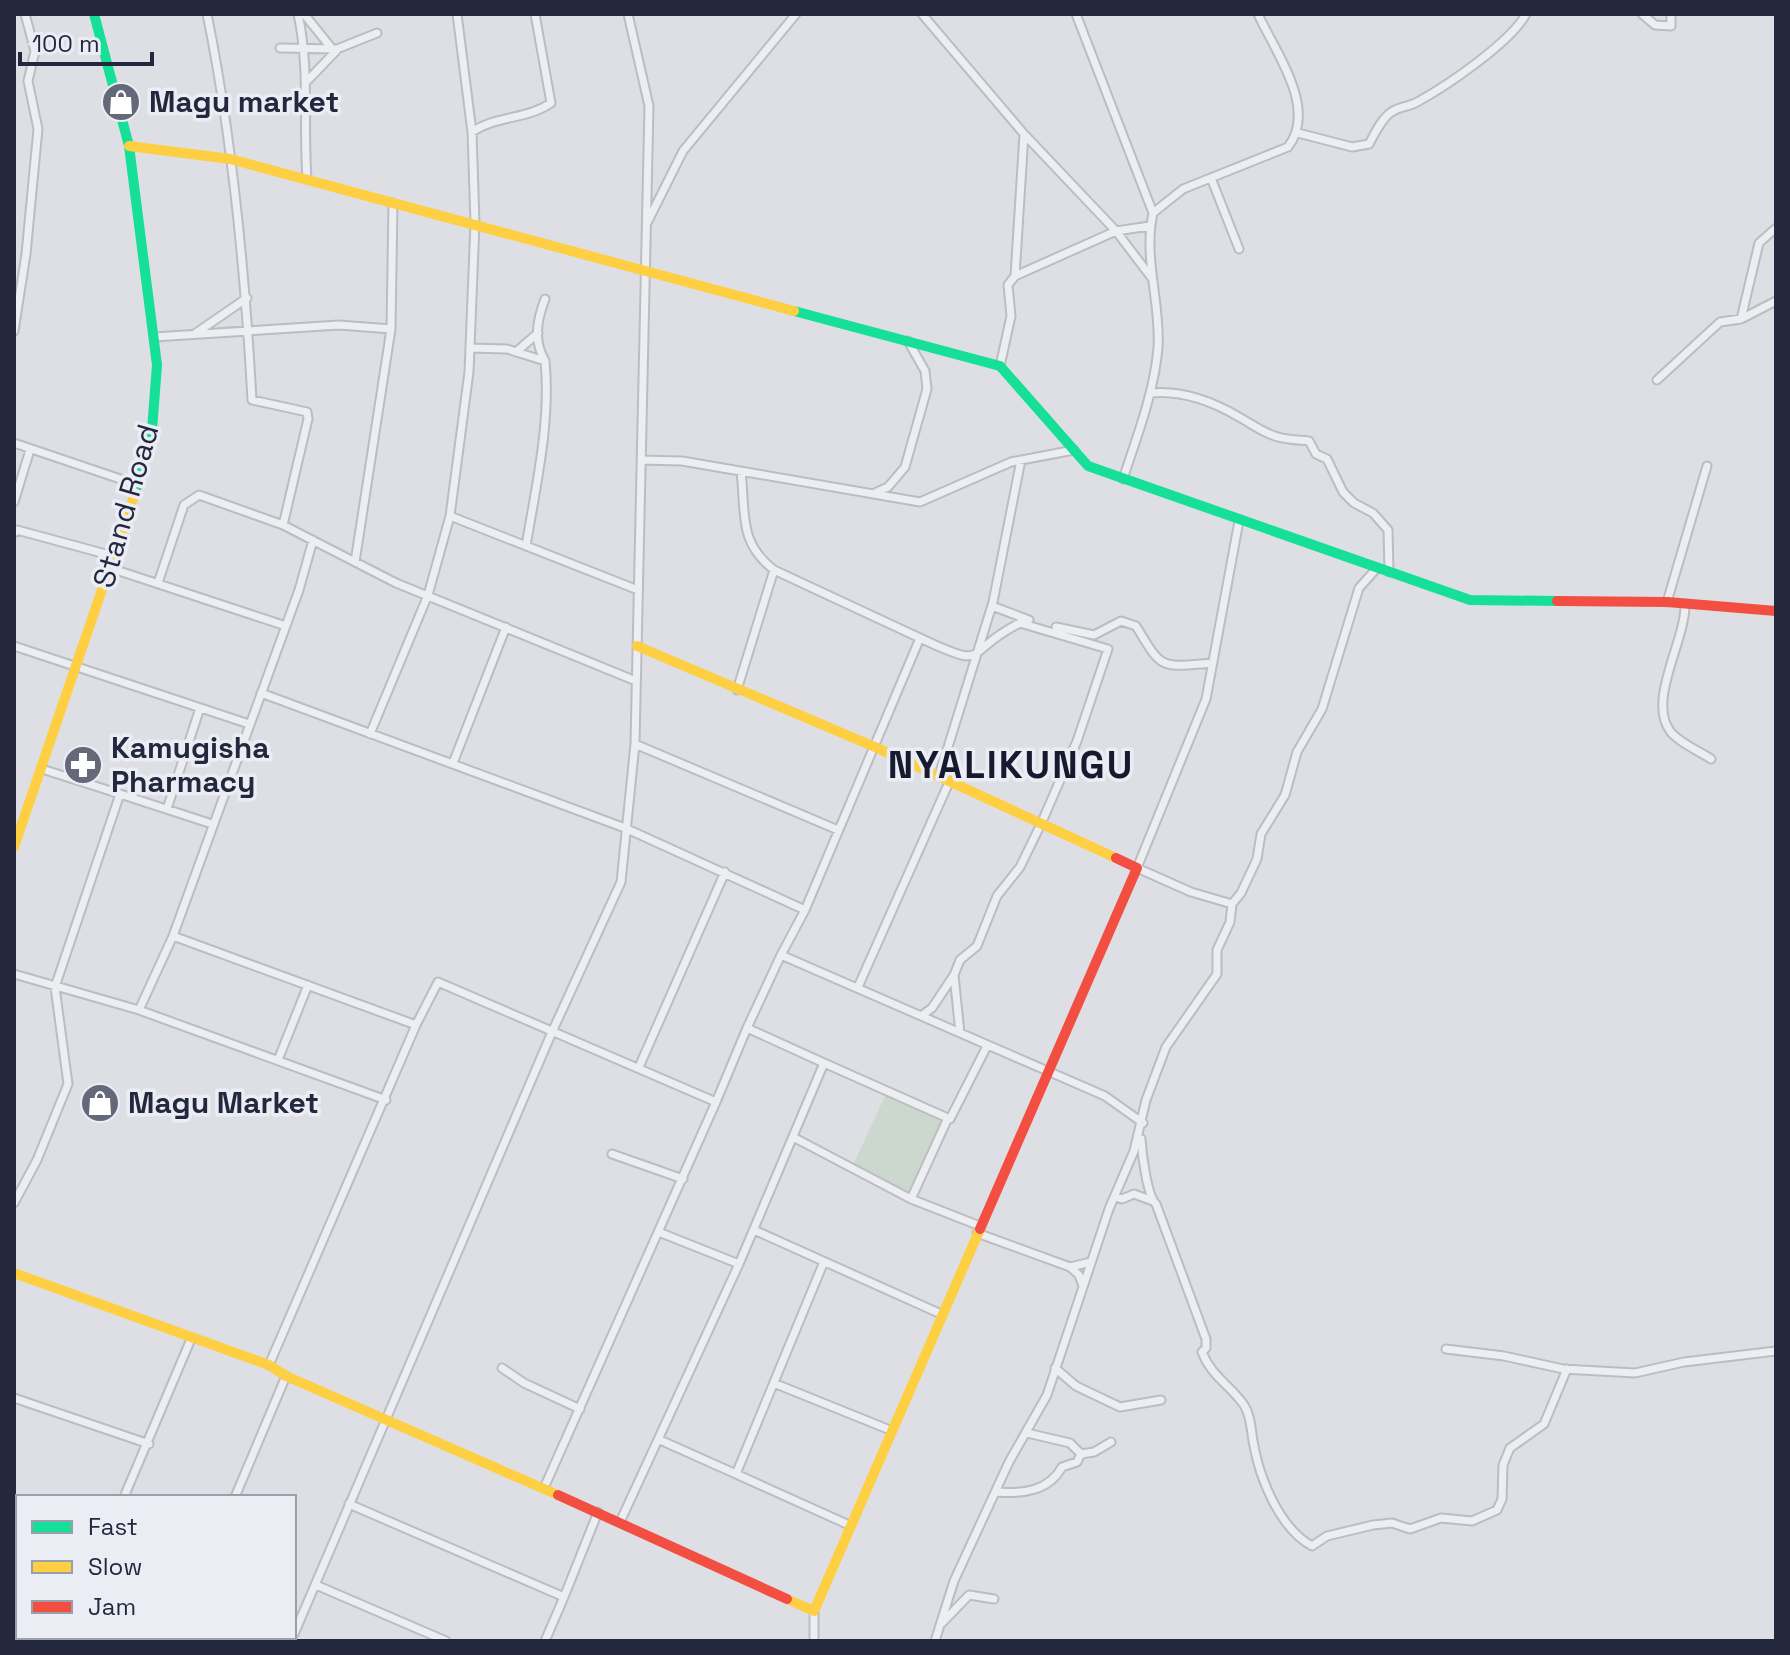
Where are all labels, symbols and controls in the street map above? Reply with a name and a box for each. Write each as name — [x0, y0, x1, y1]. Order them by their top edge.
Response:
scale bar — [20, 16, 152, 66]
text: 100 m — [32, 28, 100, 59]
shop icon: Magu market — [100, 81, 142, 123]
place label: Magu market — [149, 82, 339, 121]
street label: Stand Road — [84, 420, 167, 592]
place label: Kamugisha Pharmacy — [111, 728, 270, 801]
district label: NYALIKUNGU — [888, 741, 1134, 789]
pharmacy icon: Kamugisha Pharmacy — [62, 744, 104, 786]
shop icon: Magu Market — [79, 1082, 121, 1124]
place label: Magu Market — [128, 1083, 319, 1122]
legend — [16, 1495, 296, 1639]
text: Fast — [88, 1511, 138, 1542]
text: Slow — [88, 1551, 142, 1582]
text: Jam — [88, 1591, 136, 1622]

